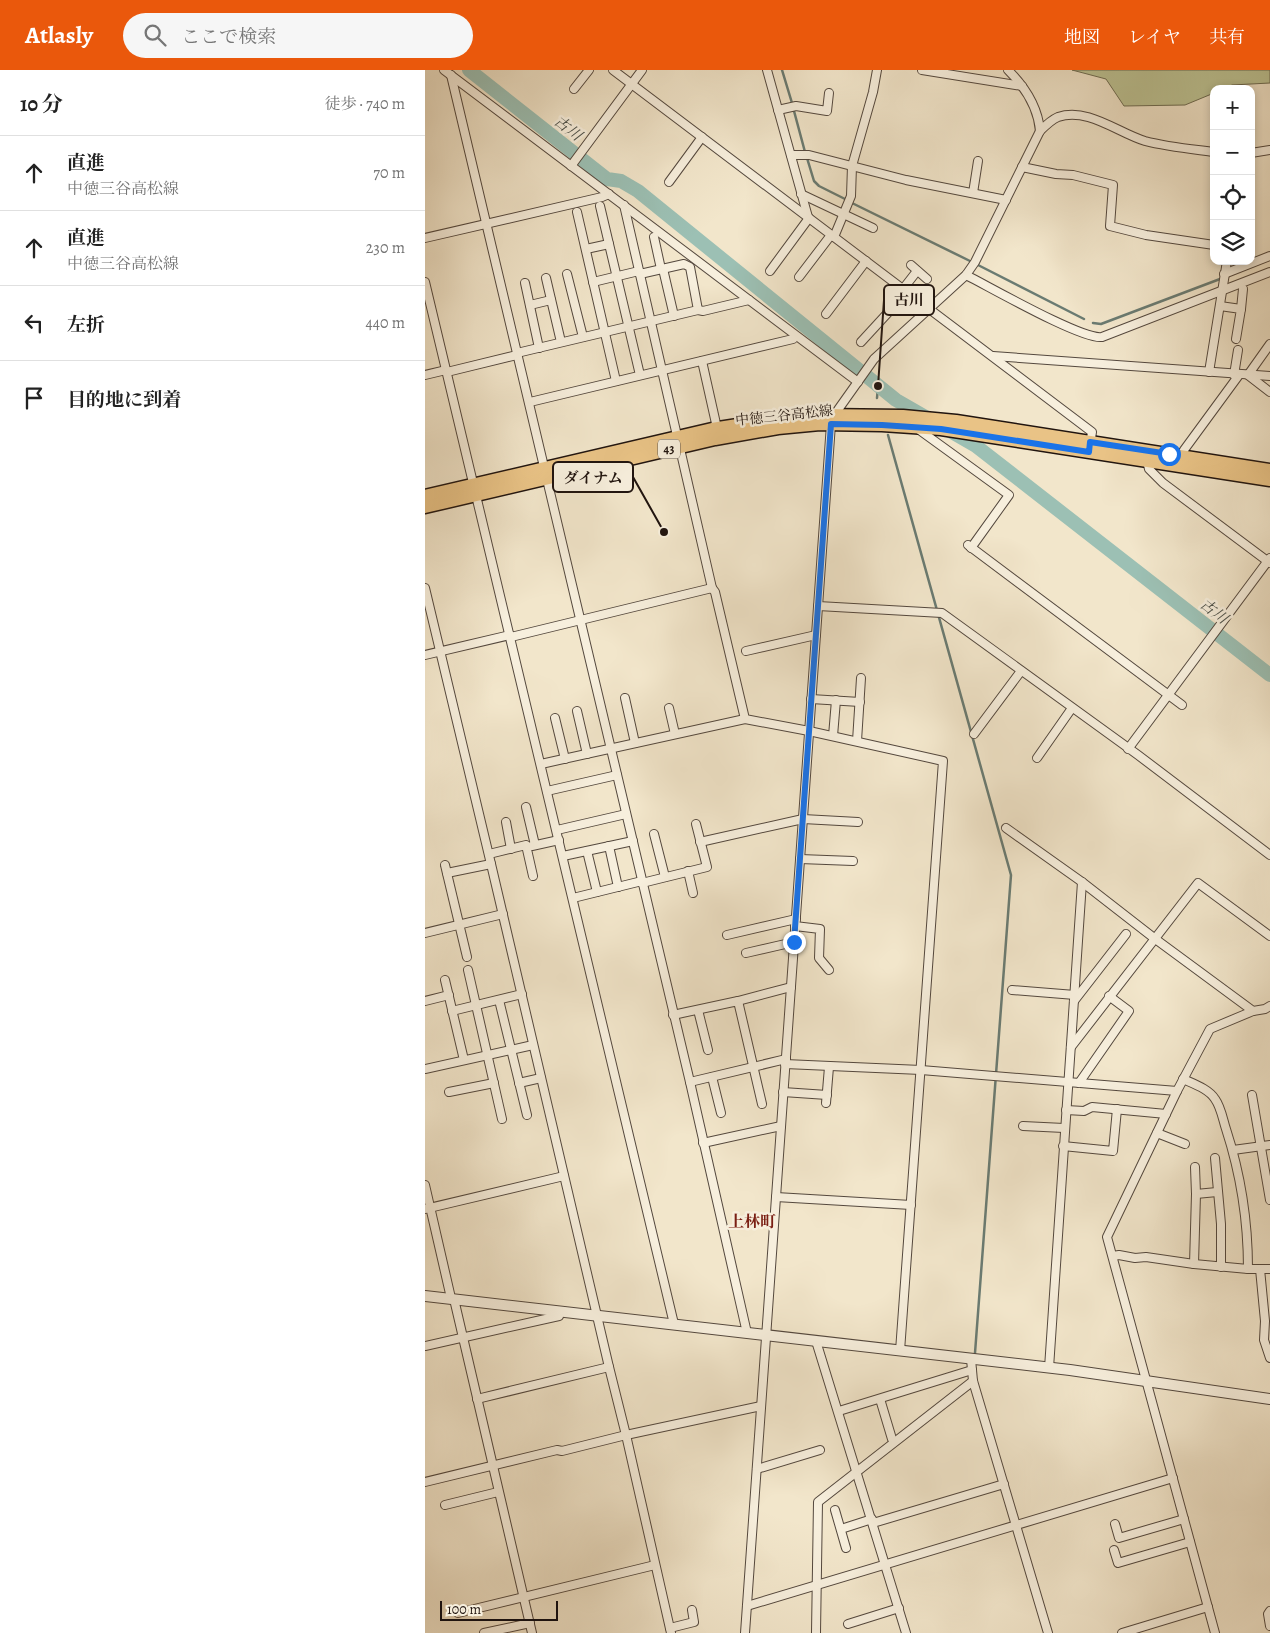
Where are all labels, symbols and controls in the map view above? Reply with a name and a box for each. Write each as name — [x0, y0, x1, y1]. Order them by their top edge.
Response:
search box — [123, 13, 473, 58]
text: Atlasly — [25, 19, 93, 51]
icon: search — [141, 21, 169, 49]
text: ここで検索 — [181, 24, 276, 50]
text: 地図 — [1064, 25, 1100, 49]
text: レイヤ — [1128, 25, 1181, 49]
text: 共有 — [1209, 25, 1245, 49]
map controls — [1210, 85, 1255, 265]
button: + — [1210, 85, 1255, 130]
text: 10 分 — [20, 90, 63, 118]
text: 徒歩 · 740 m — [325, 93, 405, 115]
water label: 古川 — [550, 111, 588, 146]
button: − — [1210, 130, 1255, 175]
text: 直進 — [67, 150, 105, 176]
icon: ahead — [20, 159, 48, 187]
text: 70 m — [373, 162, 405, 184]
button: locate — [1210, 175, 1255, 220]
text: 中徳三谷高松線 — [67, 178, 179, 200]
button: layers — [1210, 220, 1255, 265]
text: 直進 — [67, 225, 105, 251]
icon: ahead — [20, 234, 48, 262]
text: 230 m — [366, 237, 405, 259]
text: 中徳三谷高松線 — [67, 253, 179, 275]
callout: 古川 — [884, 285, 934, 315]
text: 古川 — [894, 290, 924, 310]
icon: left — [20, 309, 48, 337]
text: 左折 — [67, 312, 105, 338]
text: 440 m — [365, 312, 405, 334]
icon: arrive — [20, 384, 48, 412]
text: 目的地に到着 — [67, 387, 181, 413]
street label: 中徳三谷高松線 — [734, 401, 834, 430]
road number: 43 — [658, 439, 680, 458]
route start — [1158, 443, 1181, 466]
callout: ダイナム — [553, 462, 633, 492]
text: ダイナム — [564, 468, 622, 488]
water label: 古川 — [1196, 594, 1234, 629]
route end — [783, 931, 806, 954]
district label: 上林町 — [728, 1211, 776, 1233]
scale bar — [440, 1598, 557, 1621]
text: 100 m — [447, 1600, 481, 1619]

